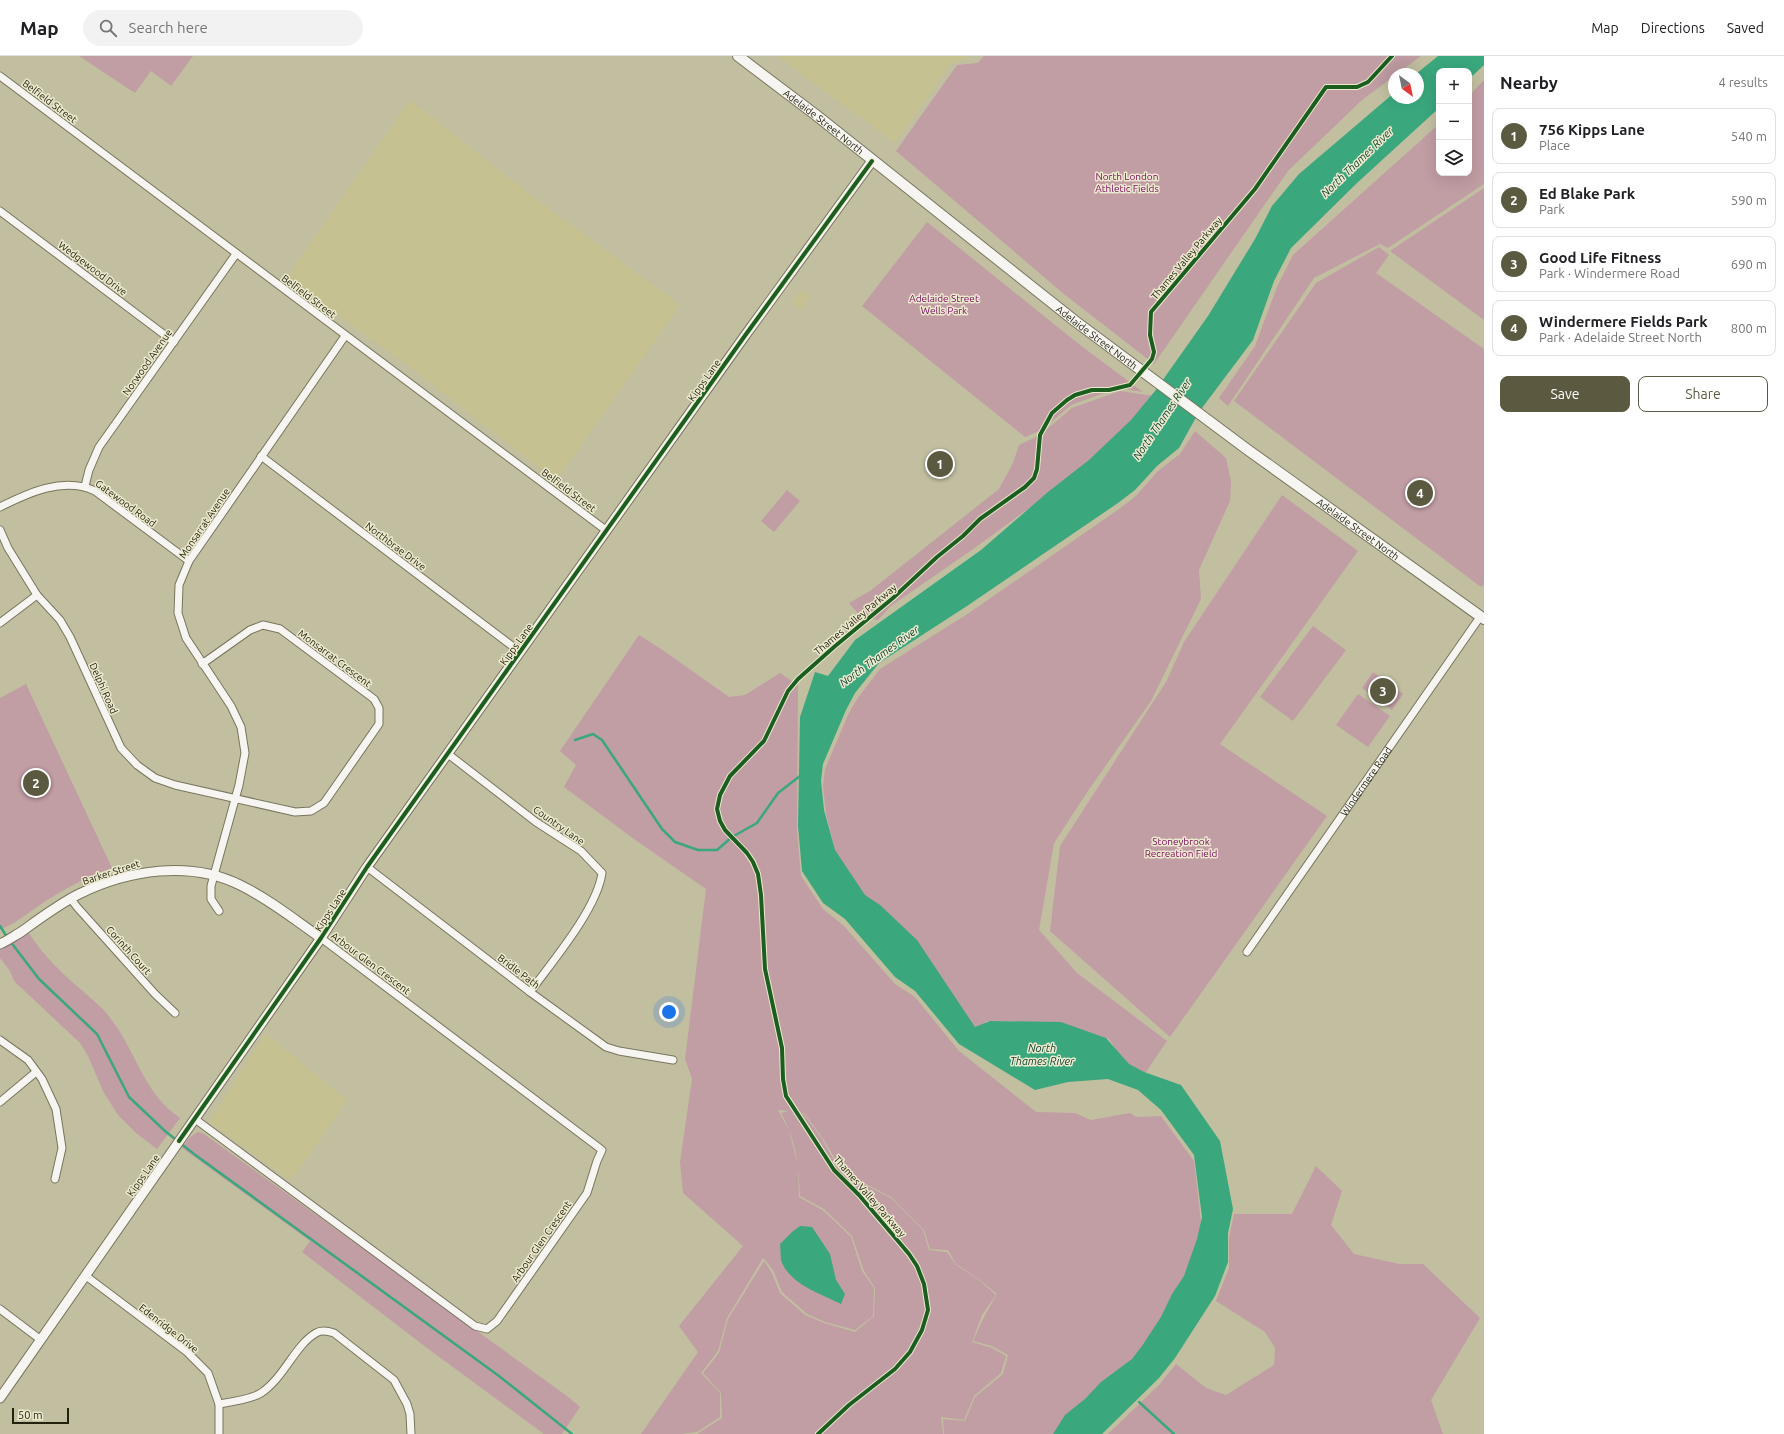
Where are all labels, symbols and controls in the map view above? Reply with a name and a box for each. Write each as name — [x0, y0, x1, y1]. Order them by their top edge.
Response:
search box — [83, 10, 363, 46]
text: Map — [20, 17, 59, 39]
icon: search — [97, 17, 119, 39]
text: Search here — [129, 19, 208, 36]
text: Map — [1591, 20, 1619, 36]
text: Directions — [1641, 20, 1705, 36]
text: Saved — [1727, 20, 1764, 36]
north arrow — [1388, 68, 1424, 104]
map controls — [1436, 68, 1472, 176]
button: + — [1436, 68, 1472, 104]
text: Nearby — [1500, 73, 1558, 92]
text: 4 results — [1718, 75, 1768, 89]
street label: Belfield Street — [20, 77, 79, 125]
street label: Adelaide Street North — [781, 87, 866, 157]
button: − — [1436, 104, 1472, 140]
text: 756 Kipps Lane — [1539, 121, 1645, 138]
water label: North Thames River — [1319, 124, 1396, 199]
text: 1 — [1510, 129, 1518, 143]
text: 540 m — [1731, 129, 1767, 143]
text: Place — [1539, 138, 1570, 152]
button: layers — [1436, 140, 1472, 176]
park label: North London Athletic Fields — [1095, 171, 1159, 194]
text: Ed Blake Park — [1539, 185, 1635, 202]
text: 2 — [1510, 193, 1518, 207]
text: 590 m — [1731, 193, 1767, 207]
text: Park — [1539, 202, 1565, 216]
street label: Thames Valley Parkway — [1149, 215, 1224, 302]
street label: Wedgewood Drive — [56, 239, 129, 298]
text: Good Life Fitness — [1539, 249, 1661, 266]
text: 3 — [1510, 257, 1518, 271]
text: 690 m — [1731, 257, 1767, 271]
text: Park · Windermere Road — [1539, 266, 1680, 280]
street label: Belfield Street — [279, 272, 338, 320]
park label: Adelaide Street Wells Park — [909, 293, 979, 316]
street label: Adelaide Street North — [1054, 303, 1139, 372]
text: Windermere Fields Park — [1539, 313, 1708, 330]
text: 4 — [1510, 321, 1518, 335]
text: 800 m — [1731, 321, 1767, 335]
street label: Norwood Avenue — [120, 327, 174, 397]
text: Park · Adelaide Street North — [1539, 330, 1702, 344]
street label: Kipps Lane — [686, 357, 723, 403]
water label: North Thames River — [1130, 376, 1194, 462]
button: Save — [1500, 376, 1630, 412]
button: Share — [1638, 376, 1768, 412]
pin: 1 — [927, 449, 953, 479]
street label: Belfield Street — [539, 466, 598, 514]
street label: Gatewood Road — [93, 478, 158, 529]
pin: 4 — [1407, 478, 1433, 508]
street label: Monsarrat Avenue — [177, 486, 232, 560]
street label: Adelaide Street North — [1315, 496, 1401, 562]
street label: Northbrae Drive — [363, 520, 428, 573]
street label: Thames Valley Parkway — [812, 582, 899, 657]
street label: Kipps Lane — [498, 621, 535, 667]
water label: North Thames River — [837, 623, 922, 689]
street label: Monsarrat Crescent — [296, 627, 373, 689]
street label: Delphi Road — [87, 661, 120, 715]
pin: 3 — [1370, 676, 1396, 706]
street label: Windermere Road — [1338, 745, 1394, 818]
pin: 2 — [23, 768, 49, 798]
street label: Country Lane — [531, 804, 586, 847]
park label: Stoneybrook Recreation Field — [1145, 836, 1218, 859]
street label: Barker Street — [81, 858, 141, 887]
street label: Kipps Lane — [313, 887, 348, 934]
street label: Corinth Court — [104, 924, 153, 977]
street label: Arbour Glen Crescent — [329, 930, 412, 997]
street label: Bridle Path — [496, 952, 542, 991]
your location — [659, 1002, 679, 1022]
water label: North Thames River — [1010, 1042, 1075, 1067]
street label: Kipps Lane — [125, 1152, 162, 1198]
street label: Thames Valley Parkway — [831, 1153, 908, 1239]
street label: Arbour Glen Crescent — [509, 1199, 574, 1284]
street label: Edenridge Drive — [137, 1302, 200, 1355]
scale bar — [12, 1406, 69, 1425]
text: 50 m — [18, 1409, 42, 1421]

